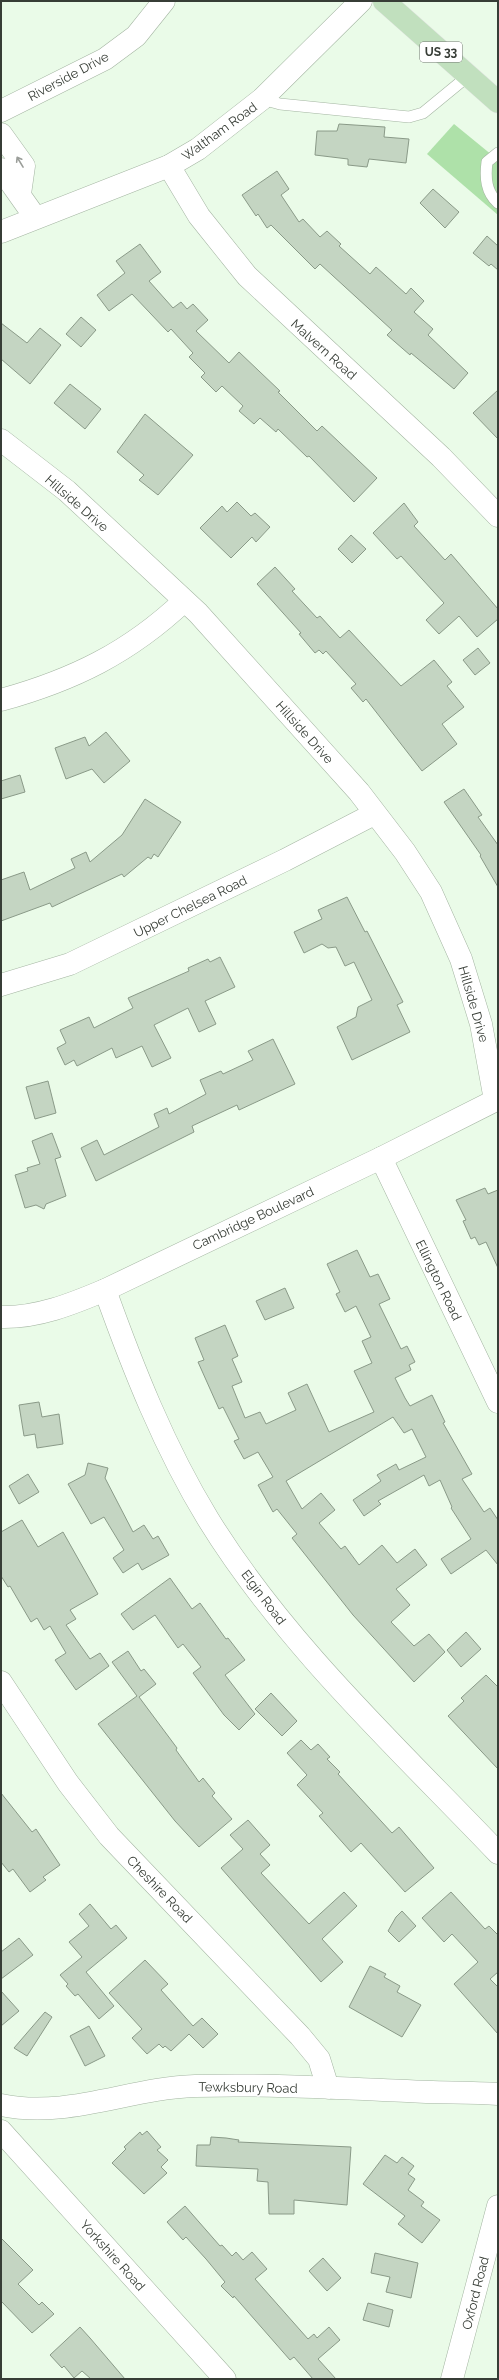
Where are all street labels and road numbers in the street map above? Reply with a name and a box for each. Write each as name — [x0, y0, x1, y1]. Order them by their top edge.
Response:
road number: US 33 — [420, 42, 462, 62]
street label: Riverside Drive — [25, 49, 112, 104]
street label: Waltham Road — [179, 99, 260, 164]
street label: Malvern Road — [288, 316, 359, 383]
street label: Hillside Drive — [42, 472, 112, 535]
street label: Hillside Drive — [273, 698, 337, 767]
street label: Upper Chelsea Road — [131, 872, 249, 940]
street label: Hillside Drive — [455, 964, 492, 1044]
street label: Cambridge Boulevard — [190, 1184, 316, 1253]
street label: Ellington Road — [413, 1238, 464, 1323]
street label: Elgin Road — [238, 1567, 289, 1628]
street label: Cheshire Road — [124, 1853, 195, 1926]
street label: Tewksbury Road — [198, 2079, 298, 2096]
street label: Yorkshire Road — [77, 2217, 148, 2294]
street label: Oxford Road — [459, 2255, 492, 2331]

